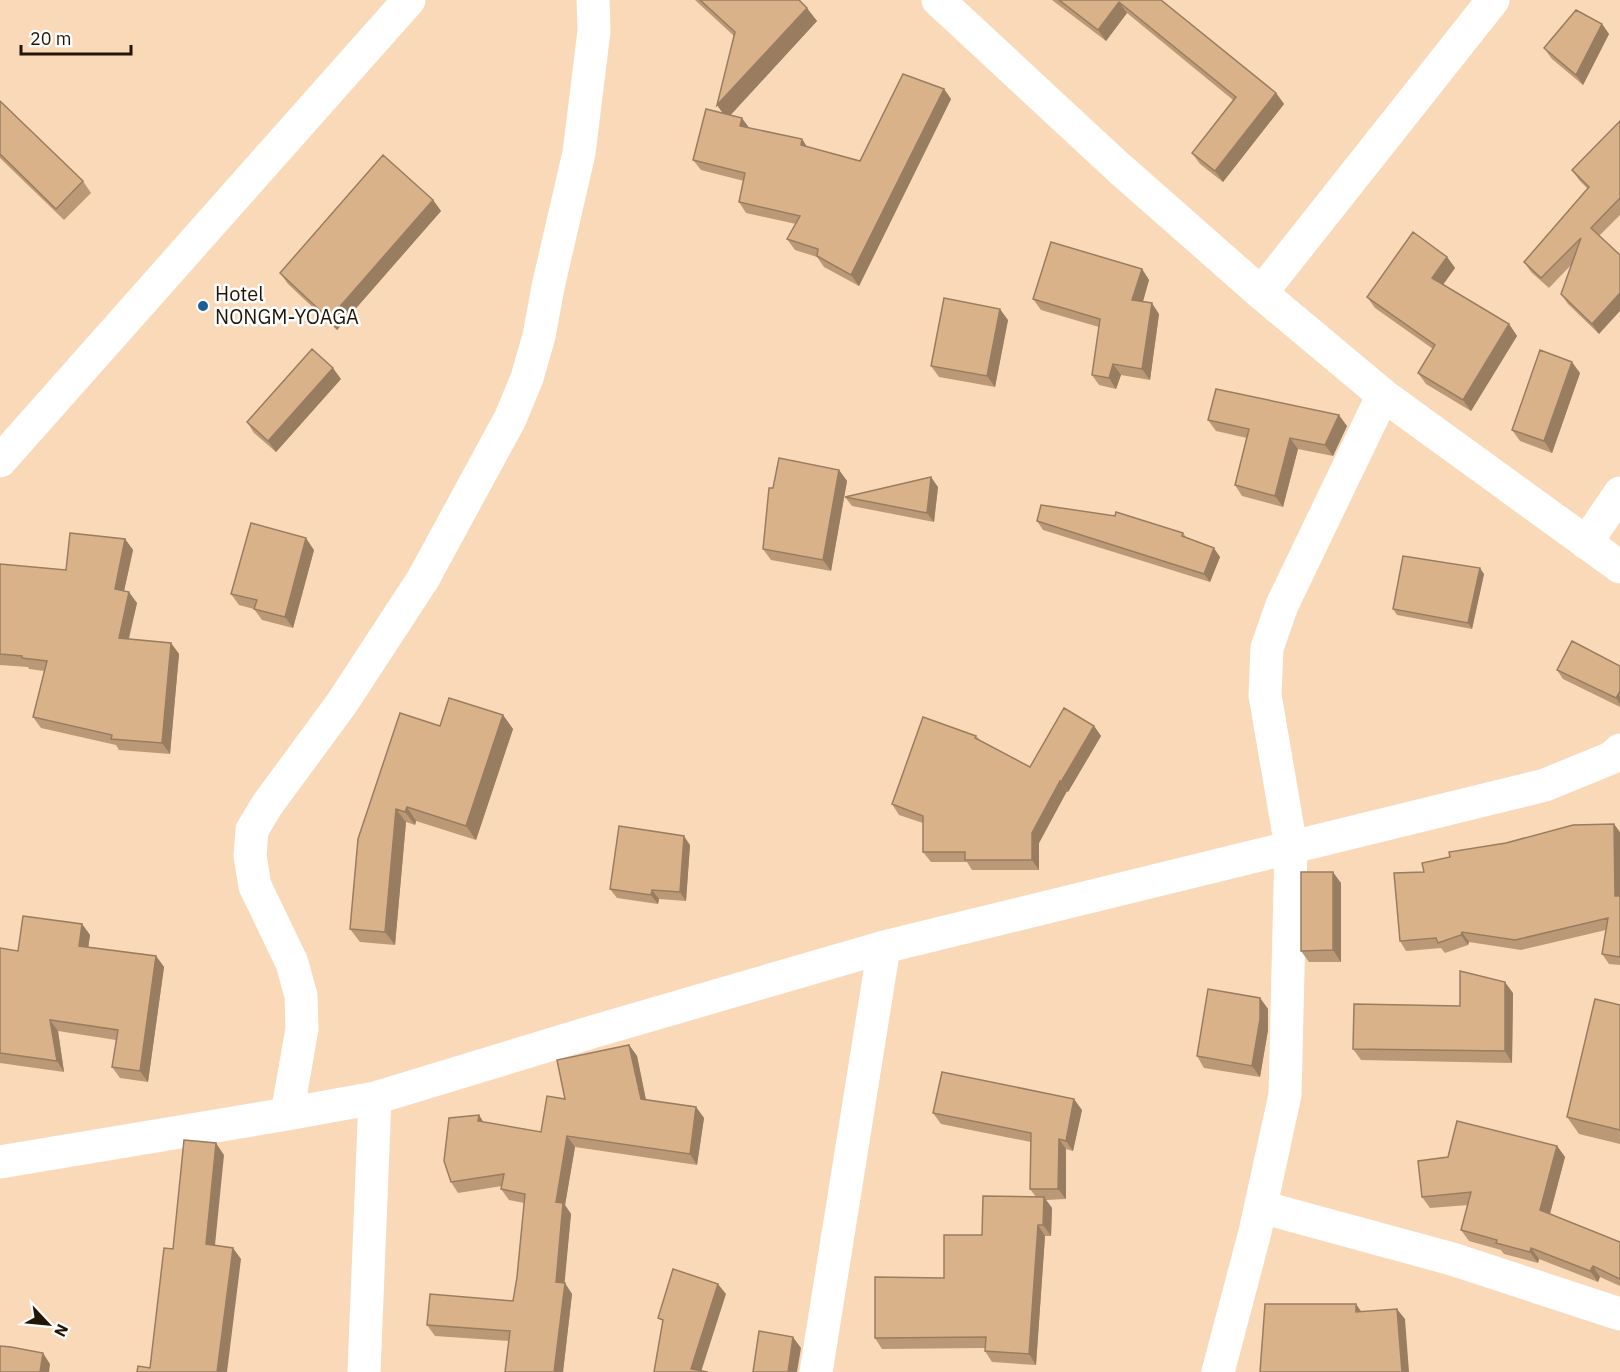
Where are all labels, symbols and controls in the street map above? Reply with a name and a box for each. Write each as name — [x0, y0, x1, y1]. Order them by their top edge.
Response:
scale bar — [21, 18, 130, 56]
text: 20 m — [30, 27, 72, 50]
place label: Hotel NONGM-YOAGA — [215, 280, 359, 330]
marker: Hotel NONGM-YOAGA — [196, 299, 210, 313]
north arrow — [18, 1294, 78, 1354]
text: N — [50, 1321, 73, 1340]

